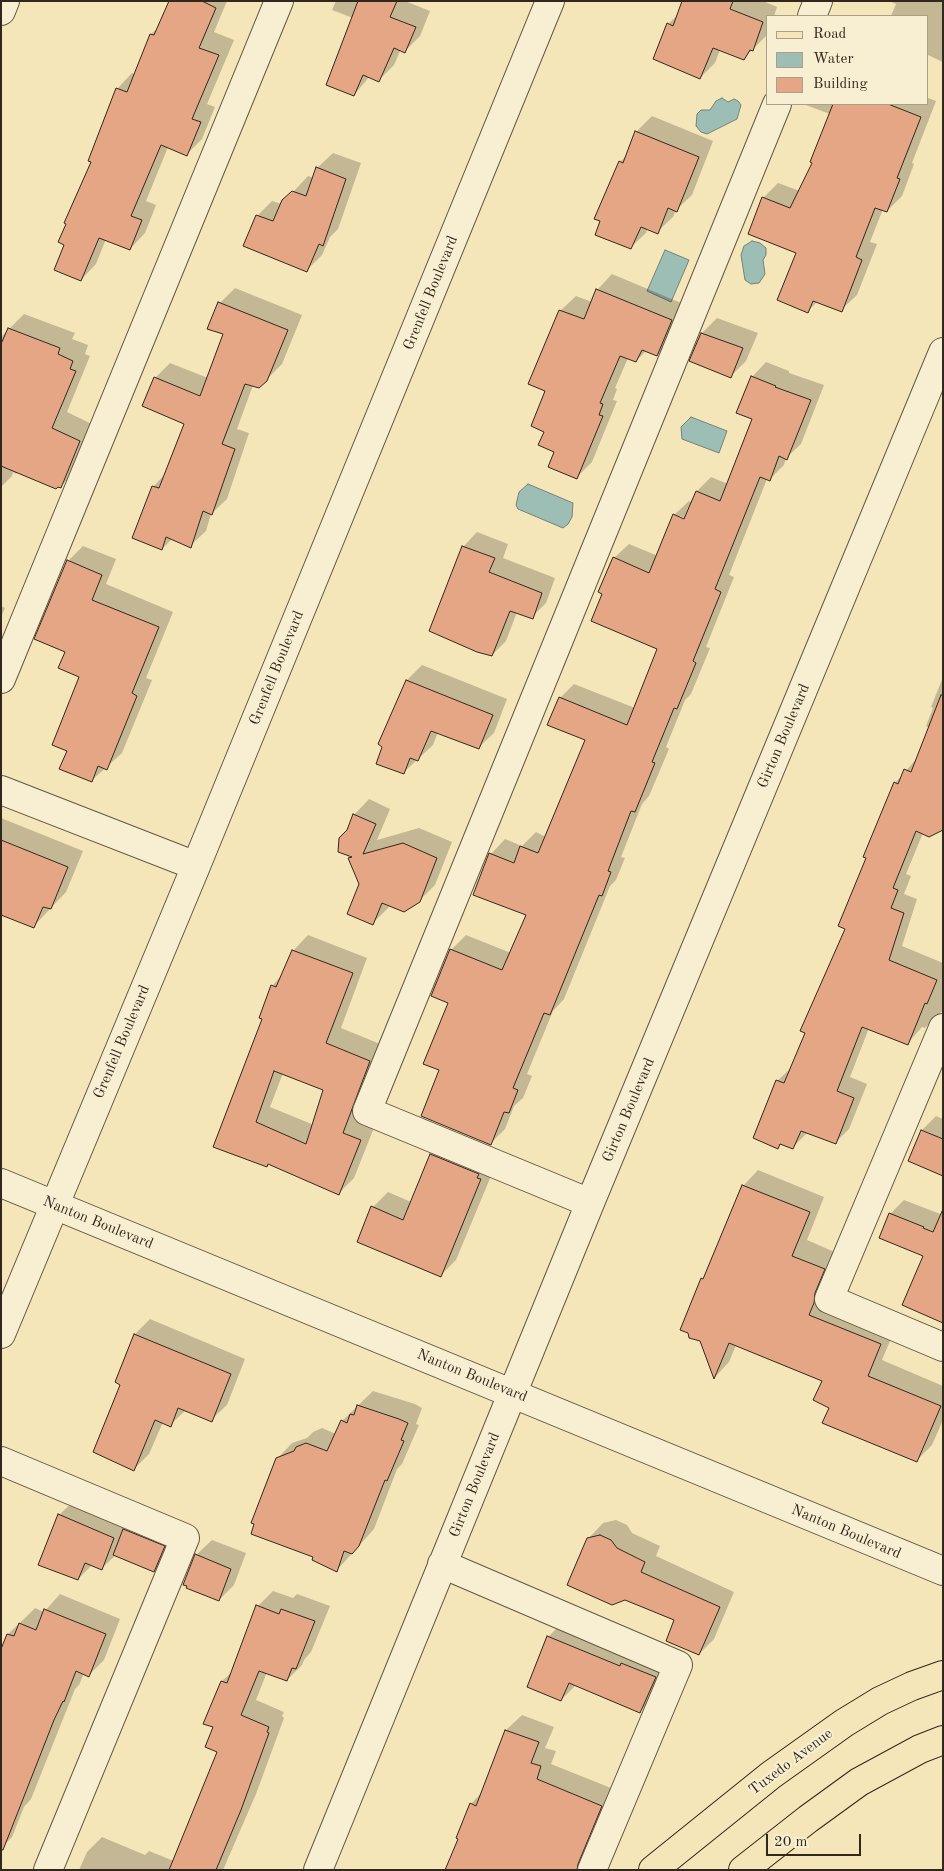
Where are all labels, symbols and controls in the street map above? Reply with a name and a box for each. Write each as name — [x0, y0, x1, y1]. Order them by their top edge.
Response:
legend — [766, 15, 929, 105]
text: Road — [813, 27, 846, 42]
text: Water — [813, 52, 854, 67]
text: Building — [813, 77, 868, 92]
street label: Grenfell Boulevard — [400, 233, 462, 353]
street label: Grenfell Boulevard — [246, 608, 308, 728]
street label: Girton Boulevard — [754, 681, 814, 791]
street label: Grenfell Boulevard — [90, 982, 154, 1102]
street label: Girton Boulevard — [599, 1055, 659, 1165]
street label: Nanton Boulevard — [40, 1193, 156, 1253]
street label: Nanton Boulevard — [414, 1346, 530, 1406]
street label: Girton Boulevard — [446, 1430, 504, 1540]
street label: Nanton Boulevard — [788, 1501, 904, 1563]
street label: Tuxedo Avenue — [746, 1725, 836, 1799]
scale bar — [769, 1824, 864, 1856]
text: 20 m — [774, 1835, 808, 1850]

